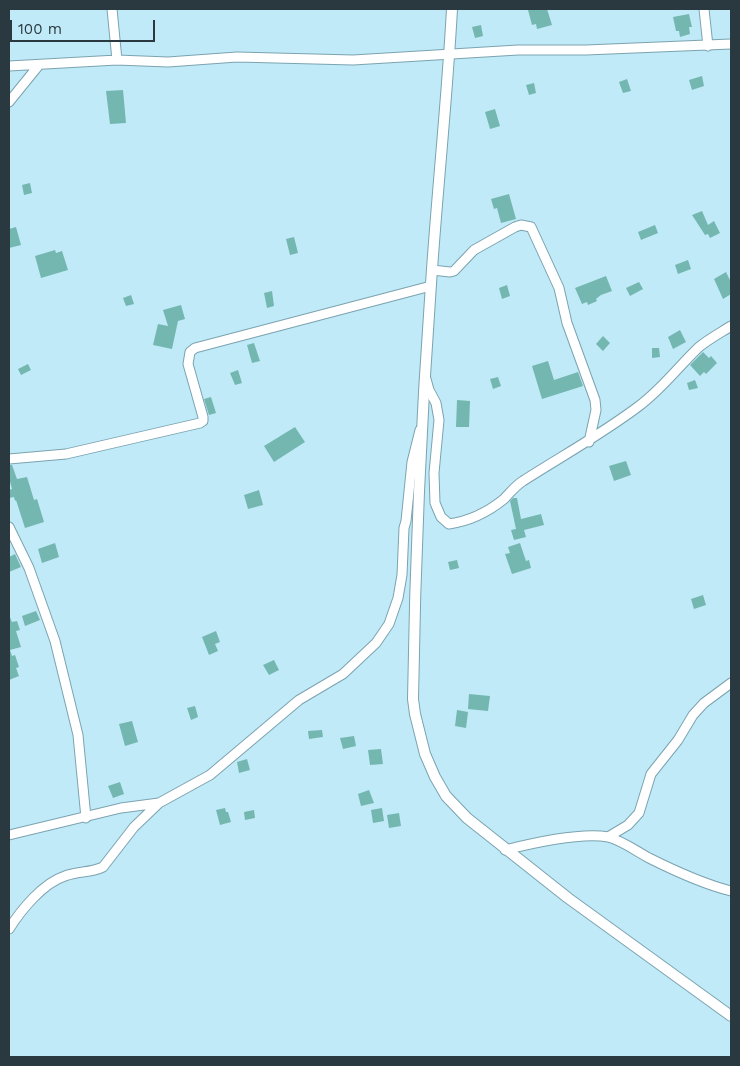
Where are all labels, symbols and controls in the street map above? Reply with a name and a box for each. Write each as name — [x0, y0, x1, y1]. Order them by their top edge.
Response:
scale bar — [12, 10, 158, 42]
text: 100 m — [18, 20, 62, 38]

